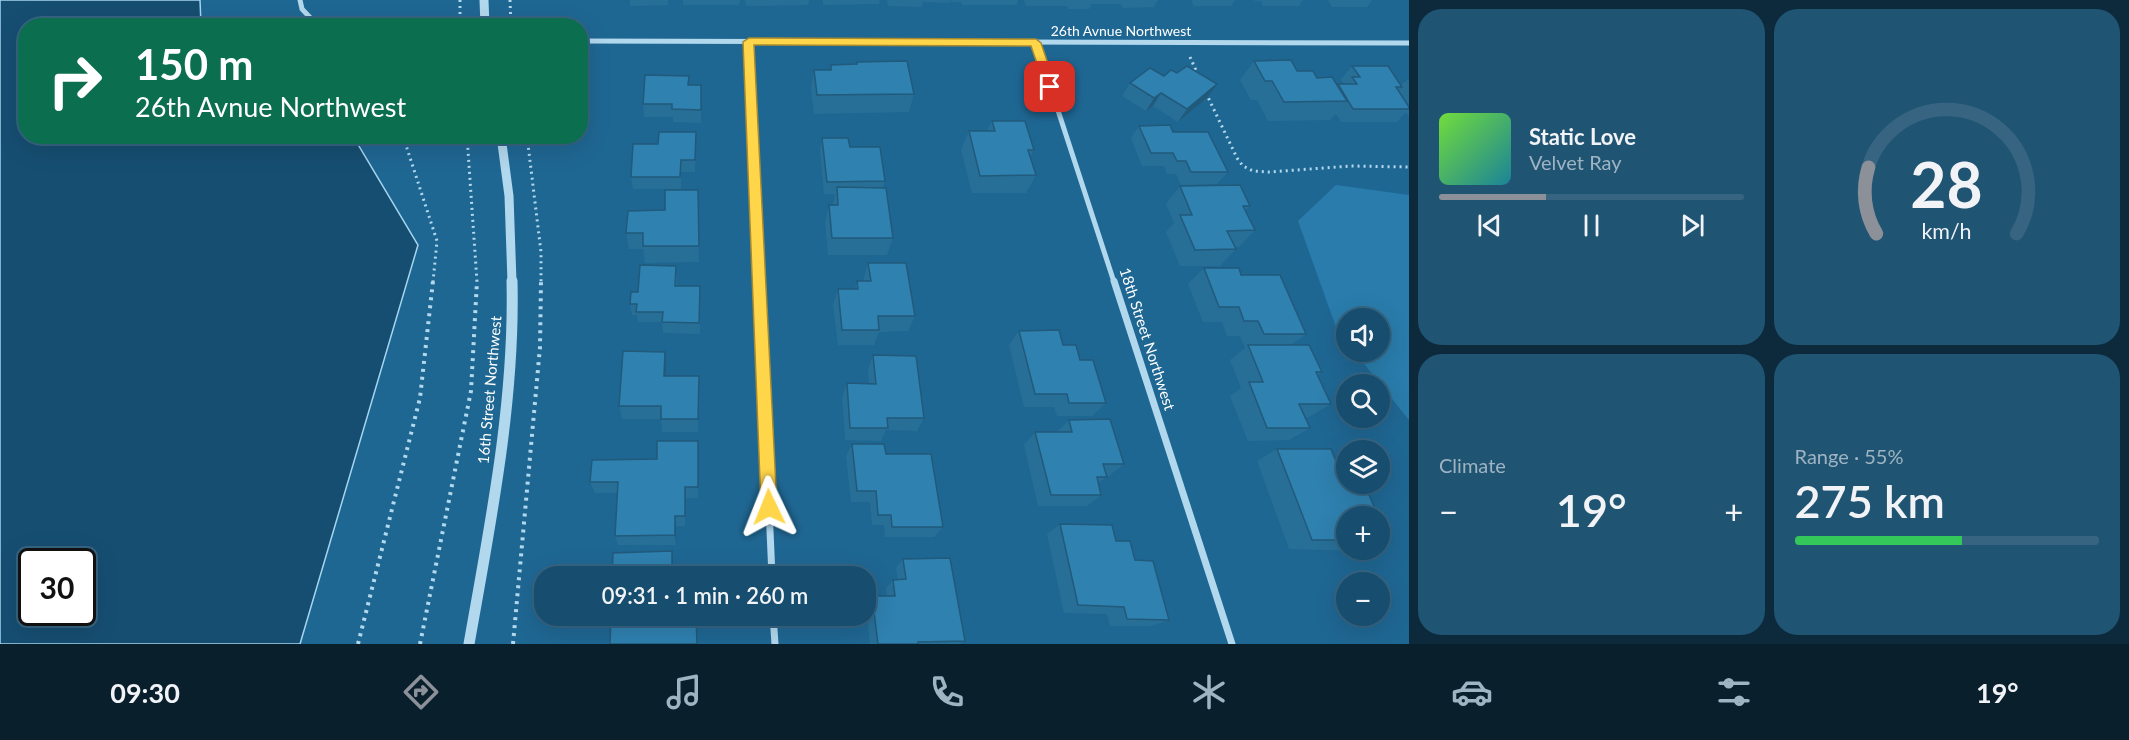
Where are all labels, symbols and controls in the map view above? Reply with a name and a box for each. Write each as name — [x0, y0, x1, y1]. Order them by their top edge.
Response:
street label: 26th Avnue Northwest — [1051, 22, 1191, 39]
text: 150 m — [135, 39, 253, 89]
icon: right — [36, 42, 114, 120]
pin — [1024, 61, 1075, 112]
icon: arrive — [1033, 70, 1066, 103]
text: 26th Avnue Northwest — [135, 90, 406, 123]
text: Static Love — [1529, 123, 1636, 150]
text: 28 — [1911, 146, 1983, 221]
text: Velvet Ray — [1529, 150, 1622, 174]
icon: previous — [1473, 209, 1506, 242]
icon: pause — [1575, 209, 1608, 242]
icon: next — [1676, 209, 1709, 242]
text: km/h — [1922, 219, 1972, 245]
street label: 18th Street Northwest — [1116, 265, 1180, 413]
map controls — [1336, 308, 1390, 626]
button: sound — [1336, 308, 1390, 362]
street label: 16th Street Northwest — [474, 314, 505, 465]
button: search — [1336, 374, 1390, 428]
button: layers — [1336, 440, 1390, 494]
text: Range · 55% — [1795, 444, 1903, 468]
text: Climate — [1439, 453, 1506, 477]
text: 275 km — [1795, 474, 1945, 528]
position arrow — [737, 475, 801, 539]
text: 19° — [1556, 483, 1627, 537]
text: − — [1439, 491, 1458, 531]
text: + — [1724, 491, 1743, 531]
button: + — [1336, 506, 1390, 560]
speed limit sign: 30 — [18, 548, 96, 626]
button: − — [1336, 572, 1390, 626]
text: 09:31 · 1 min · 260 m — [602, 582, 808, 609]
icon: directions — [400, 671, 442, 713]
icon: music — [663, 671, 705, 713]
icon: phone — [926, 671, 968, 713]
icon: climate — [1188, 671, 1230, 713]
icon: car — [1451, 671, 1493, 713]
icon: filters — [1713, 671, 1755, 713]
text: 09:30 — [110, 676, 180, 709]
text: 19° — [1976, 676, 2019, 709]

